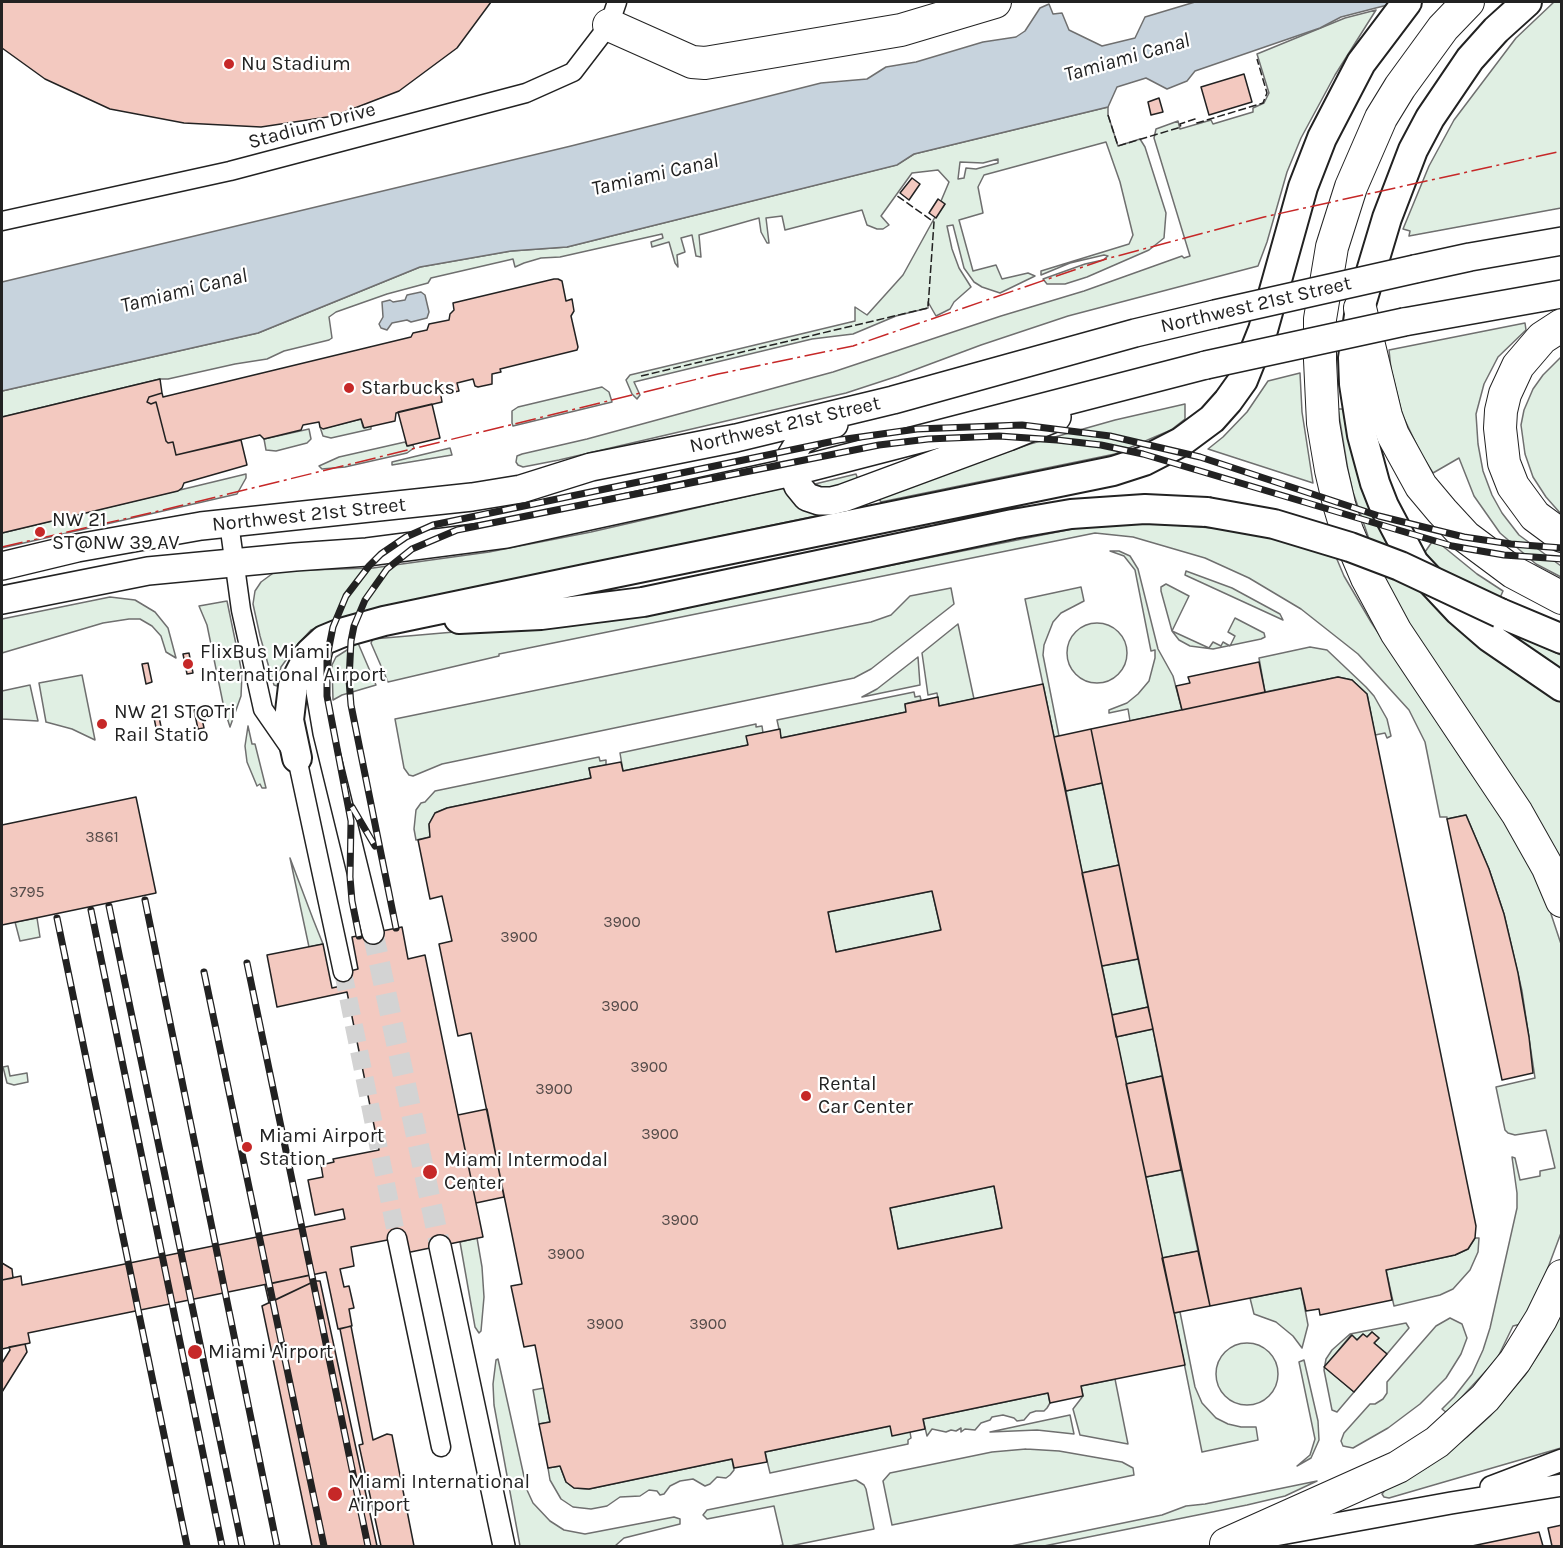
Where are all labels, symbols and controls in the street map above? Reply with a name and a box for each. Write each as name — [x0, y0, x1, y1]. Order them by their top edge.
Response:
water label: Tamiami Canal — [1061, 28, 1193, 88]
place label: Nu Stadium — [241, 52, 351, 76]
marker: Nu Stadium — [222, 57, 236, 71]
street label: Stadium Drive — [246, 97, 378, 155]
water label: Tamiami Canal — [589, 148, 721, 202]
water label: Tamiami Canal — [118, 263, 250, 319]
street label: Northwest 21st Street — [1158, 271, 1354, 339]
place label: Starbucks — [361, 376, 455, 400]
marker: Starbucks — [342, 381, 356, 395]
street label: Northwest 21st Street — [687, 391, 883, 459]
street label: Northwest 21st Street — [211, 493, 407, 537]
place label: NW 21 ST@NW 39 AV — [52, 508, 180, 555]
marker: NW 21 ST@NW 39 AV — [33, 525, 47, 539]
place label: FlixBus Miami International Airport — [200, 640, 386, 687]
marker: FlixBus Miami International Airport — [181, 657, 195, 671]
place label: NW 21 ST@Tri Rail Statio — [114, 700, 236, 747]
marker: NW 21 ST@Tri Rail Statio — [95, 717, 109, 731]
house number: 3861 — [85, 827, 119, 847]
house number: 3795 — [9, 882, 45, 902]
house number: 3900 — [603, 912, 641, 932]
house number: 3900 — [500, 927, 538, 947]
house number: 3900 — [601, 996, 639, 1016]
house number: 3900 — [630, 1057, 668, 1077]
place label: Rental Car Center — [818, 1072, 913, 1119]
house number: 3900 — [535, 1079, 573, 1099]
marker: Rental Car Center — [799, 1089, 813, 1103]
place label: Miami Airport Station — [259, 1124, 384, 1171]
house number: 3900 — [641, 1124, 679, 1144]
marker: Miami Airport Station — [240, 1140, 254, 1154]
place label: Miami Intermodal Center — [444, 1148, 608, 1195]
marker: Miami Intermodal Center — [421, 1163, 439, 1181]
house number: 3900 — [661, 1210, 699, 1230]
house number: 3900 — [547, 1244, 585, 1264]
house number: 3900 — [586, 1314, 624, 1334]
house number: 3900 — [689, 1314, 727, 1334]
place label: Miami Airport — [208, 1340, 333, 1364]
marker: Miami Airport — [186, 1343, 204, 1361]
place label: Miami International Airport — [348, 1470, 530, 1517]
marker: Miami International Airport — [326, 1485, 344, 1503]

